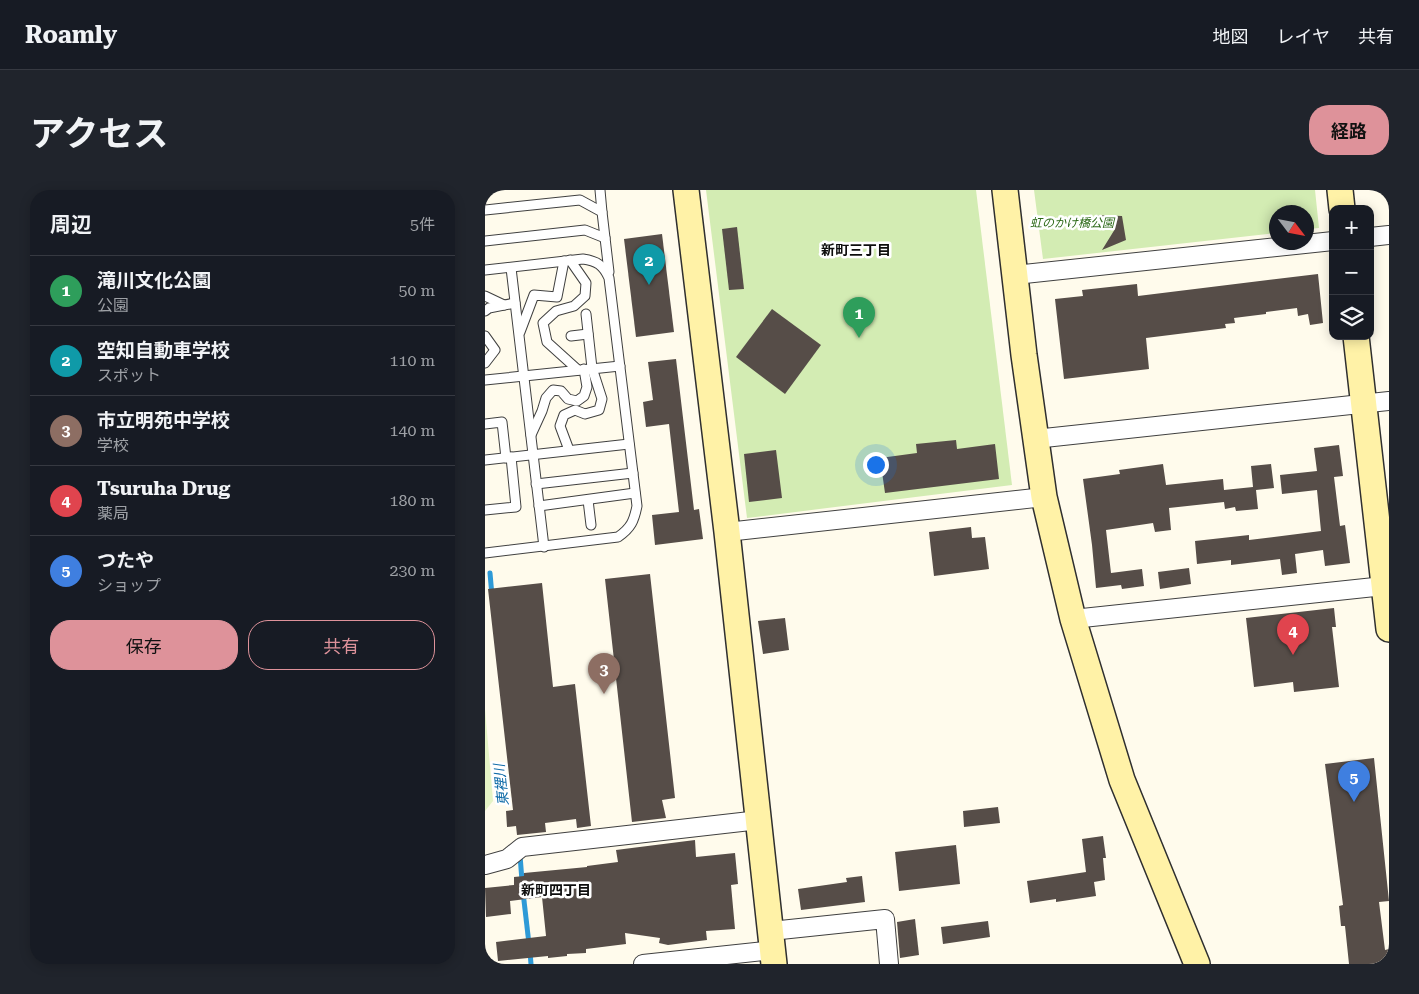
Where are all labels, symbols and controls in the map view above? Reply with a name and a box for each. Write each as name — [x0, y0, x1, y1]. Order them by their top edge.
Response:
text: Roamly — [25, 21, 117, 49]
text: 地図 — [1213, 26, 1249, 47]
text: レイヤ — [1277, 26, 1330, 47]
text: 共有 — [1358, 26, 1394, 47]
button: 経路 — [1309, 105, 1389, 155]
text: アクセス — [30, 114, 168, 155]
north arrow — [1269, 205, 1314, 250]
map controls — [1329, 205, 1374, 340]
button: + — [1329, 205, 1374, 250]
text: 周辺 — [50, 213, 92, 237]
text: 5件 — [410, 215, 435, 234]
park label: 虹のかけ橋公園 — [1030, 216, 1116, 230]
district label: 新町三丁目 — [821, 242, 891, 258]
pin: 2 — [633, 244, 665, 285]
button: − — [1329, 250, 1374, 295]
text: 滝川文化公園 — [97, 269, 211, 292]
text: 1 — [62, 281, 70, 300]
text: 50 m — [398, 281, 435, 300]
button: layers — [1329, 295, 1374, 340]
text: 公園 — [97, 296, 129, 315]
pin: 1 — [843, 297, 875, 338]
text: 空知自動車学校 — [97, 339, 230, 362]
text: 2 — [62, 351, 70, 370]
text: 110 m — [389, 351, 435, 370]
text: スポット — [97, 366, 161, 385]
text: 市立明苑中学校 — [97, 409, 230, 432]
text: 3 — [62, 421, 70, 440]
text: 140 m — [389, 421, 435, 440]
text: 学校 — [97, 436, 129, 455]
your location — [863, 452, 889, 478]
text: Tsuruha Drug — [97, 477, 230, 500]
text: 4 — [62, 491, 70, 510]
text: 180 m — [389, 491, 435, 510]
text: 薬局 — [97, 504, 129, 523]
text: つたや — [97, 549, 154, 572]
text: 5 — [62, 561, 70, 580]
text: 230 m — [389, 561, 435, 580]
text: ショップ — [97, 576, 161, 595]
pin: 4 — [1277, 614, 1309, 655]
button: 保存 — [50, 620, 238, 670]
button: 共有 — [248, 620, 435, 670]
pin: 3 — [588, 653, 620, 694]
water label: 東裡川 — [491, 761, 511, 807]
pin: 5 — [1338, 761, 1370, 802]
district label: 新町四丁目 — [521, 882, 591, 898]

